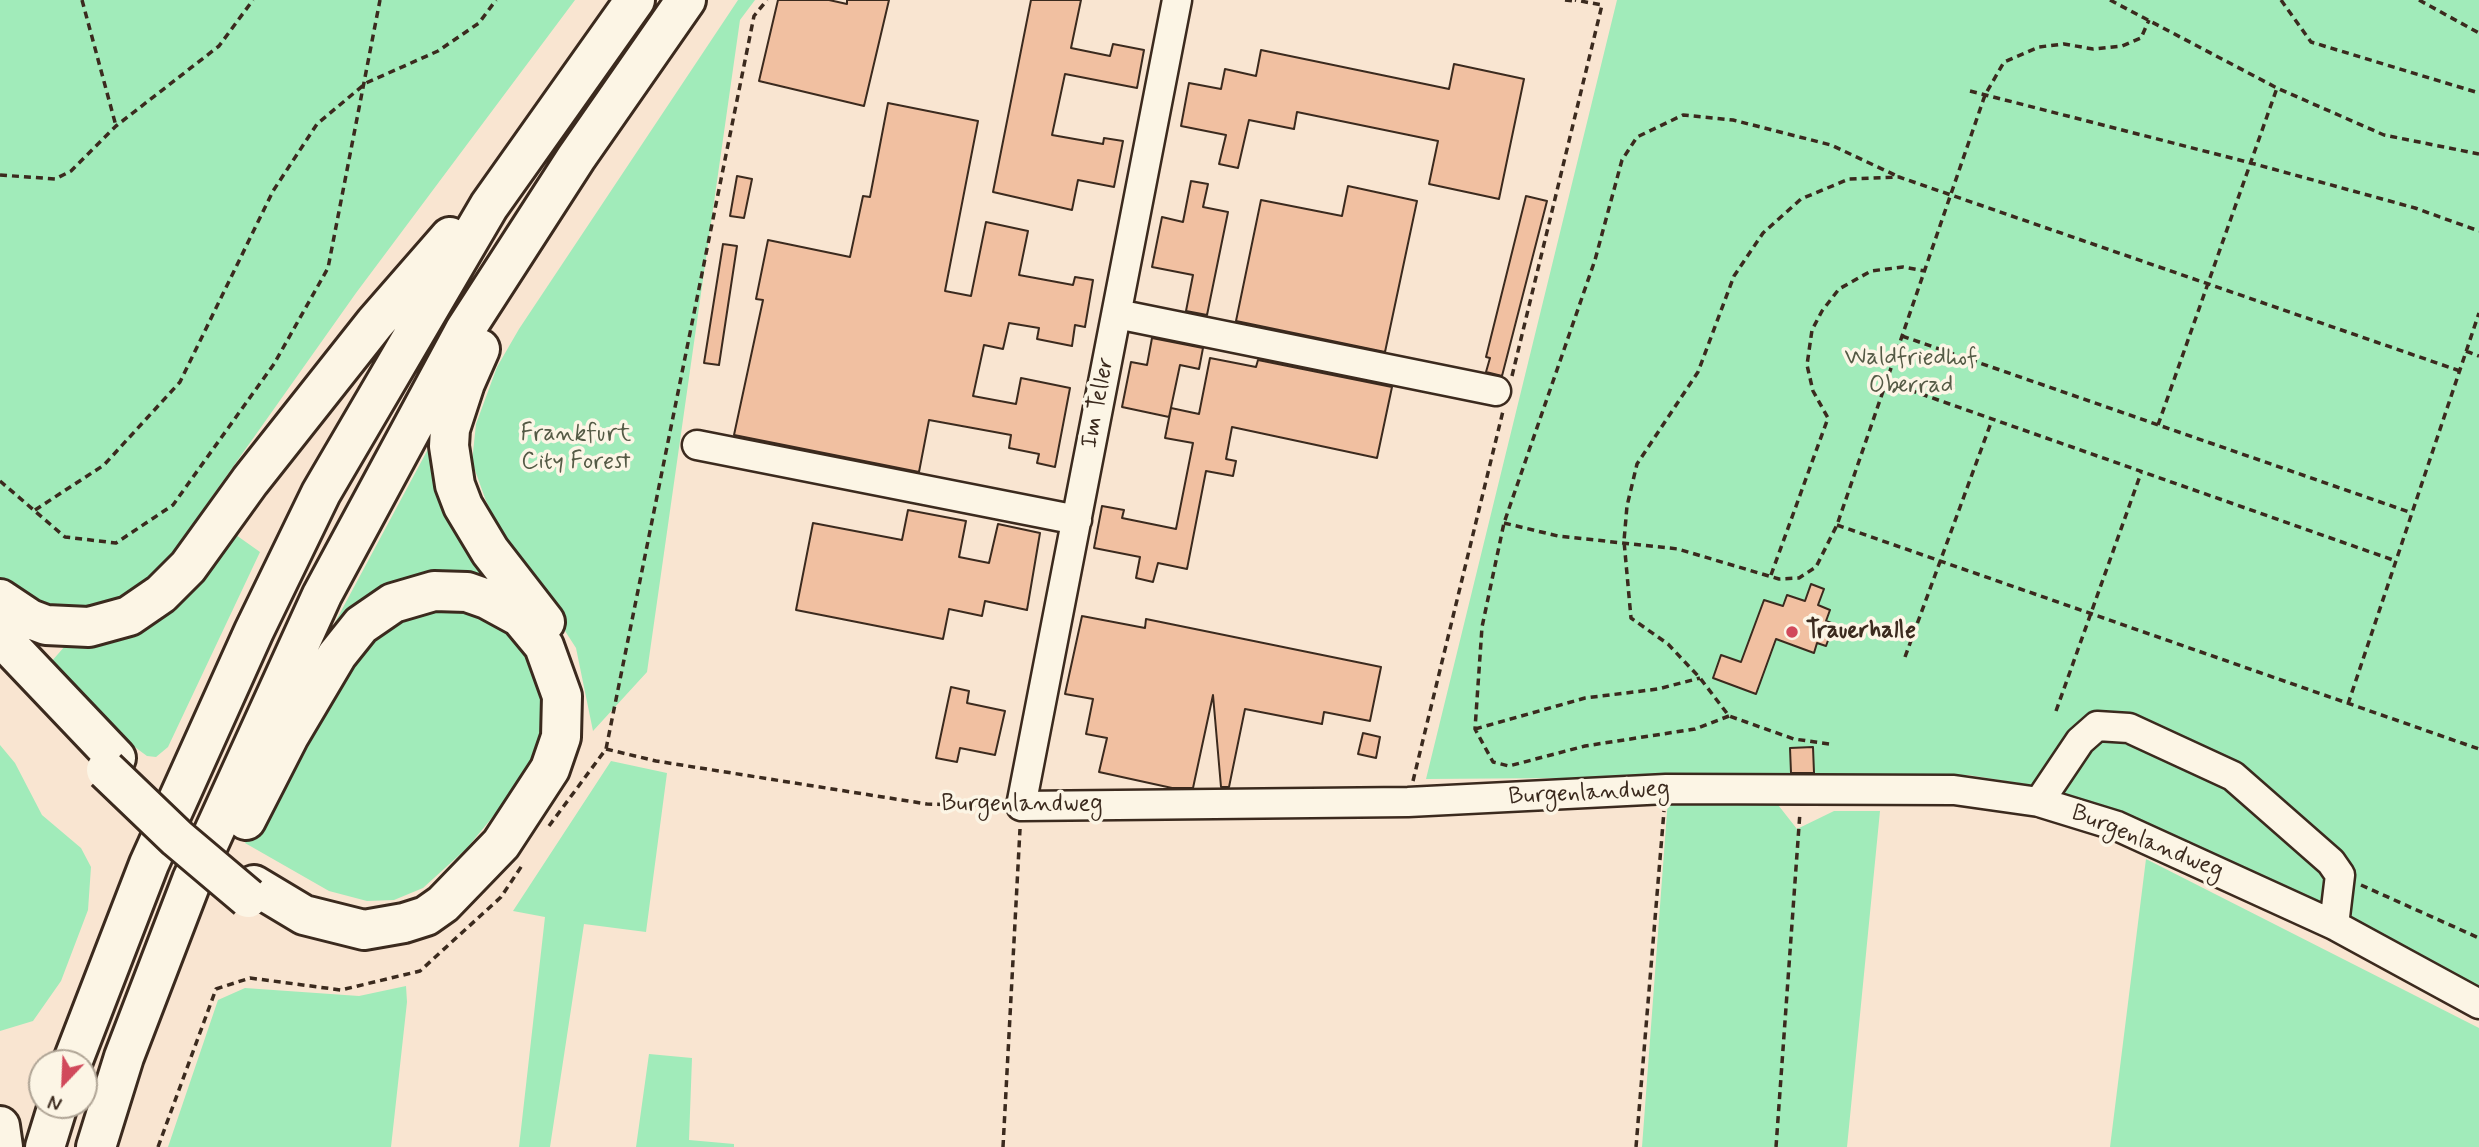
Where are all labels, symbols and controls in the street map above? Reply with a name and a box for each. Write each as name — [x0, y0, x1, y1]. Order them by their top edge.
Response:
park label: Waldfriedhof Oberrad — [1845, 345, 1977, 401]
street label: Im Teller — [1076, 355, 1122, 451]
park label: Frankfurt City Forest — [521, 421, 631, 477]
place label: Trauerhalle — [1806, 618, 1916, 646]
marker: Trauerhalle — [1784, 624, 1800, 640]
street label: Burgenlandweg — [1508, 775, 1670, 813]
street label: Burgenlandweg — [941, 791, 1103, 819]
street label: Burgenlandweg — [2067, 799, 2227, 887]
north arrow — [28, 1049, 98, 1119]
text: N — [45, 1088, 66, 1116]

